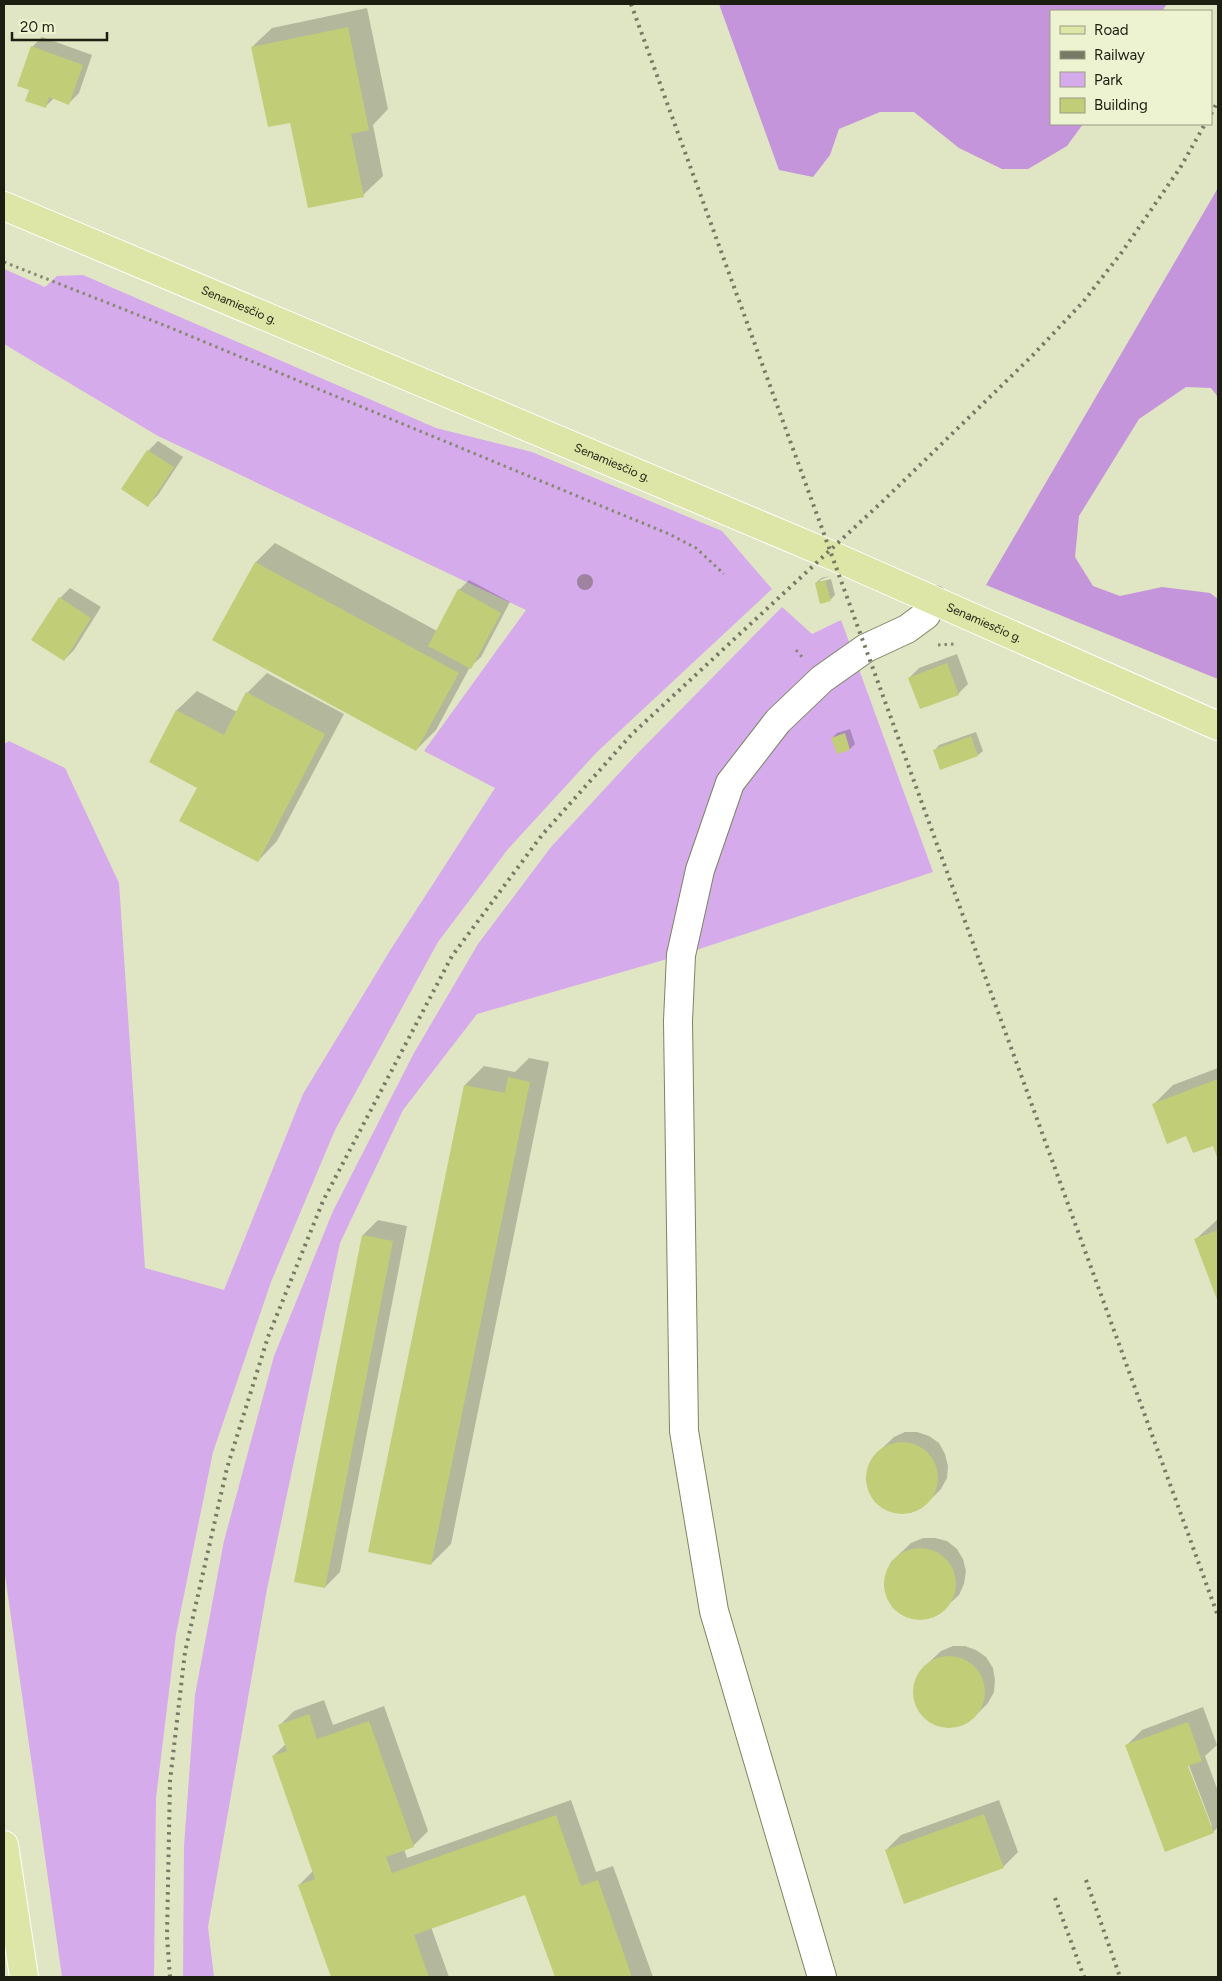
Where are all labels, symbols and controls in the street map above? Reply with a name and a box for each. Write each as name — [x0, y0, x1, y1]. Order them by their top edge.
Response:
scale bar — [12, 10, 108, 42]
legend — [1050, 10, 1212, 125]
text: 20 m — [20, 18, 54, 36]
text: Road — [1094, 21, 1129, 39]
text: Railway — [1094, 46, 1145, 64]
text: Park — [1094, 71, 1123, 89]
text: Building — [1094, 96, 1148, 114]
street label: Senamiesčio g. — [199, 283, 279, 327]
street label: Senamiesčio g. — [572, 440, 652, 485]
street label: Senamiesčio g. — [944, 600, 1024, 645]

